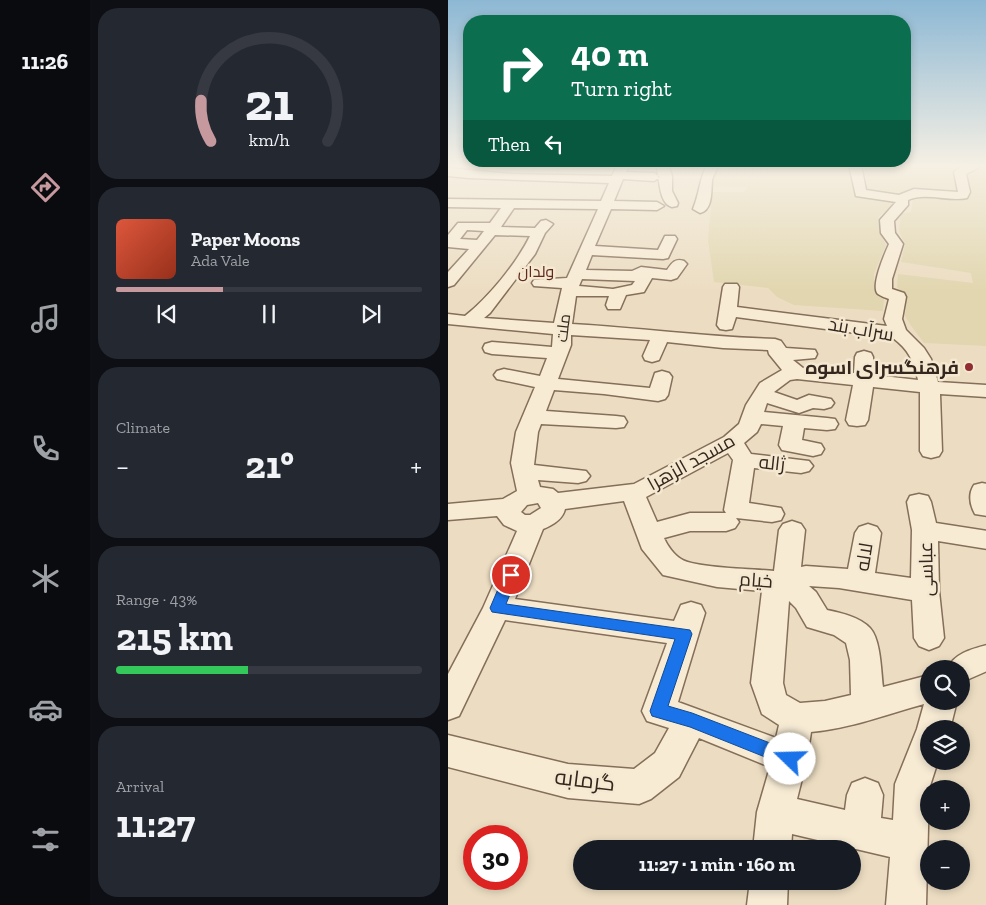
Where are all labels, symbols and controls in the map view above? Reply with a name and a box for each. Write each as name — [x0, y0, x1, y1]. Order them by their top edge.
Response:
text: 40 m — [571, 33, 648, 75]
icon: right — [488, 35, 553, 100]
text: 11:26 — [22, 48, 68, 75]
text: 21 — [245, 71, 293, 133]
text: Turn right — [571, 75, 672, 102]
text: km/h — [249, 129, 289, 151]
icon: left — [540, 130, 568, 158]
text: Then — [488, 133, 530, 156]
icon: directions — [28, 170, 63, 205]
text: Paper Moons — [191, 228, 300, 251]
text: Ada Vale — [191, 251, 250, 270]
district label: ولدان — [518, 262, 554, 282]
icon: previous — [153, 300, 181, 328]
icon: pause — [255, 300, 283, 328]
icon: next — [357, 300, 385, 328]
icon: music — [28, 301, 63, 336]
street label: سرآب بند — [826, 312, 896, 346]
street label: ملت — [552, 313, 574, 343]
place label: فرهنگسرای اسوه — [805, 356, 959, 379]
marker: فرهنگسرای اسوه — [963, 361, 975, 373]
text: Climate — [116, 418, 170, 437]
street label: مسجد الزهرا — [643, 429, 739, 495]
icon: phone — [28, 431, 63, 466]
text: 21° — [245, 442, 294, 488]
text: − — [116, 450, 129, 483]
text: + — [410, 450, 422, 483]
street label: ژاله — [758, 450, 786, 476]
street label: لاله — [850, 541, 878, 573]
street label: عباسی — [914, 541, 938, 597]
pin — [490, 554, 532, 596]
icon: climate — [28, 561, 63, 596]
icon: arrive — [497, 561, 525, 589]
street label: خیام — [738, 567, 774, 595]
text: Range · 43% — [116, 590, 197, 609]
text: 215 km — [116, 614, 233, 660]
map controls — [920, 660, 970, 890]
button: search — [920, 660, 970, 710]
icon: car — [28, 692, 63, 727]
button: layers — [920, 720, 970, 770]
position arrow — [763, 732, 815, 784]
street label: گرمابه — [553, 763, 617, 797]
text: Arrival — [116, 777, 164, 796]
button: + — [920, 780, 970, 830]
text: 11:27 — [116, 801, 195, 847]
icon: filters — [28, 822, 63, 857]
speed limit sign: 30 — [463, 825, 528, 890]
button: − — [920, 840, 970, 890]
text: 11:27 · 1 min · 160 m — [639, 853, 795, 876]

